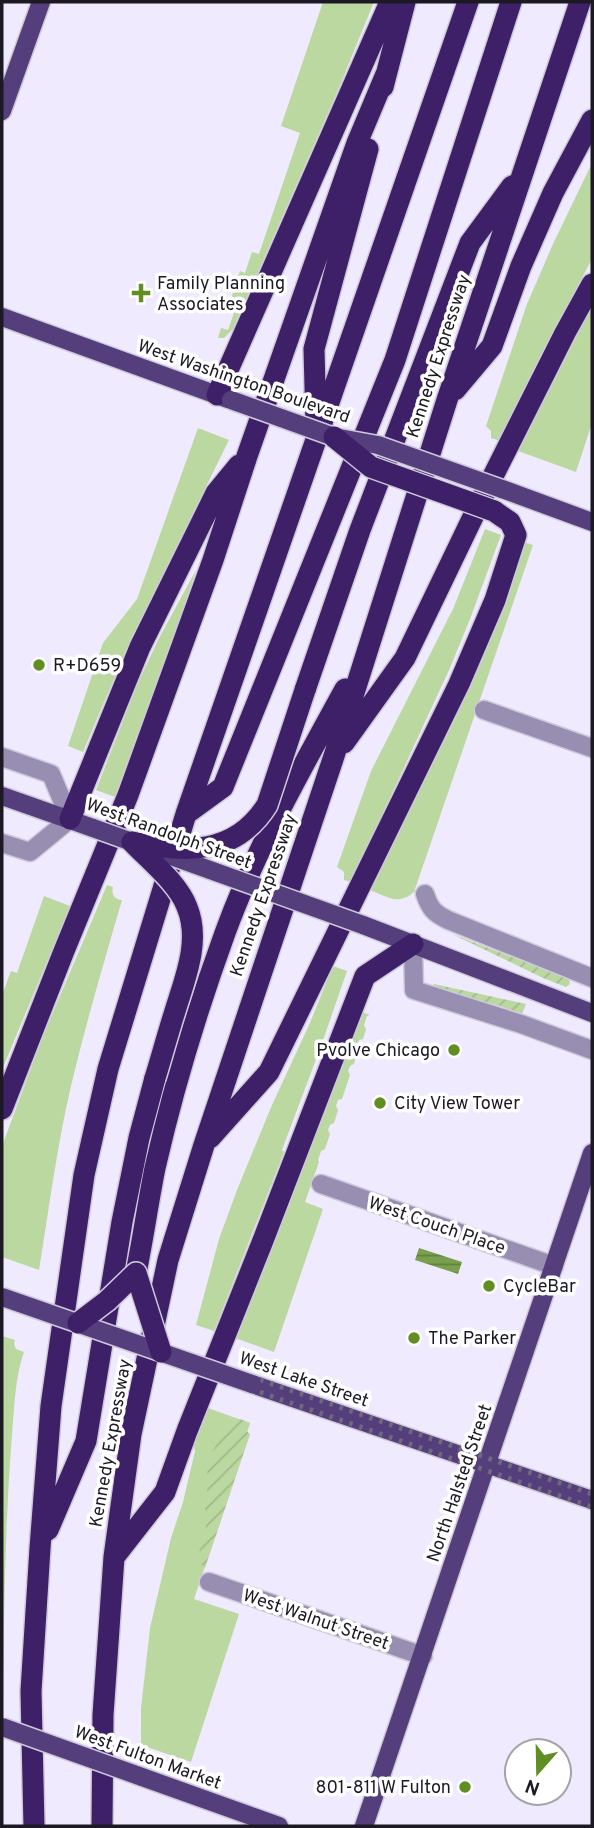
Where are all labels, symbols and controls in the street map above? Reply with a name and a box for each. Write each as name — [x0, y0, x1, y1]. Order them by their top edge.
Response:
street label: Kennedy Expressway — [402, 272, 477, 441]
place label: Family Planning Associates — [157, 273, 285, 317]
marker: Family Planning Associates — [131, 283, 151, 303]
street label: West Washington Boulevard — [134, 335, 353, 430]
place label: R+D659 — [53, 655, 121, 678]
marker: R+D659 — [31, 657, 47, 673]
street label: West Randolph Street — [83, 794, 254, 875]
street label: Kennedy Expressway — [226, 811, 303, 980]
place label: Pvolve Chicago — [316, 1040, 440, 1063]
marker: Pvolve Chicago — [446, 1042, 462, 1058]
place label: City View Tower — [394, 1093, 520, 1116]
marker: City View Tower — [372, 1095, 388, 1111]
street label: West Couch Place — [365, 1192, 508, 1261]
place label: CycleBar — [503, 1276, 576, 1299]
marker: CycleBar — [481, 1278, 497, 1294]
place label: The Parker — [428, 1328, 516, 1351]
marker: The Parker — [406, 1330, 422, 1346]
street label: West Lake Street — [236, 1347, 371, 1413]
street label: Kennedy Expressway — [85, 1357, 138, 1529]
street label: North Halsted Street — [423, 1401, 498, 1566]
street label: West Walnut Street — [239, 1585, 392, 1656]
street label: West Fulton Market — [71, 1721, 224, 1796]
north arrow — [503, 1737, 573, 1807]
text: N — [522, 1772, 543, 1800]
place label: 801-811 W Fulton — [316, 1777, 451, 1800]
marker: 801-811 W Fulton — [457, 1779, 473, 1795]

